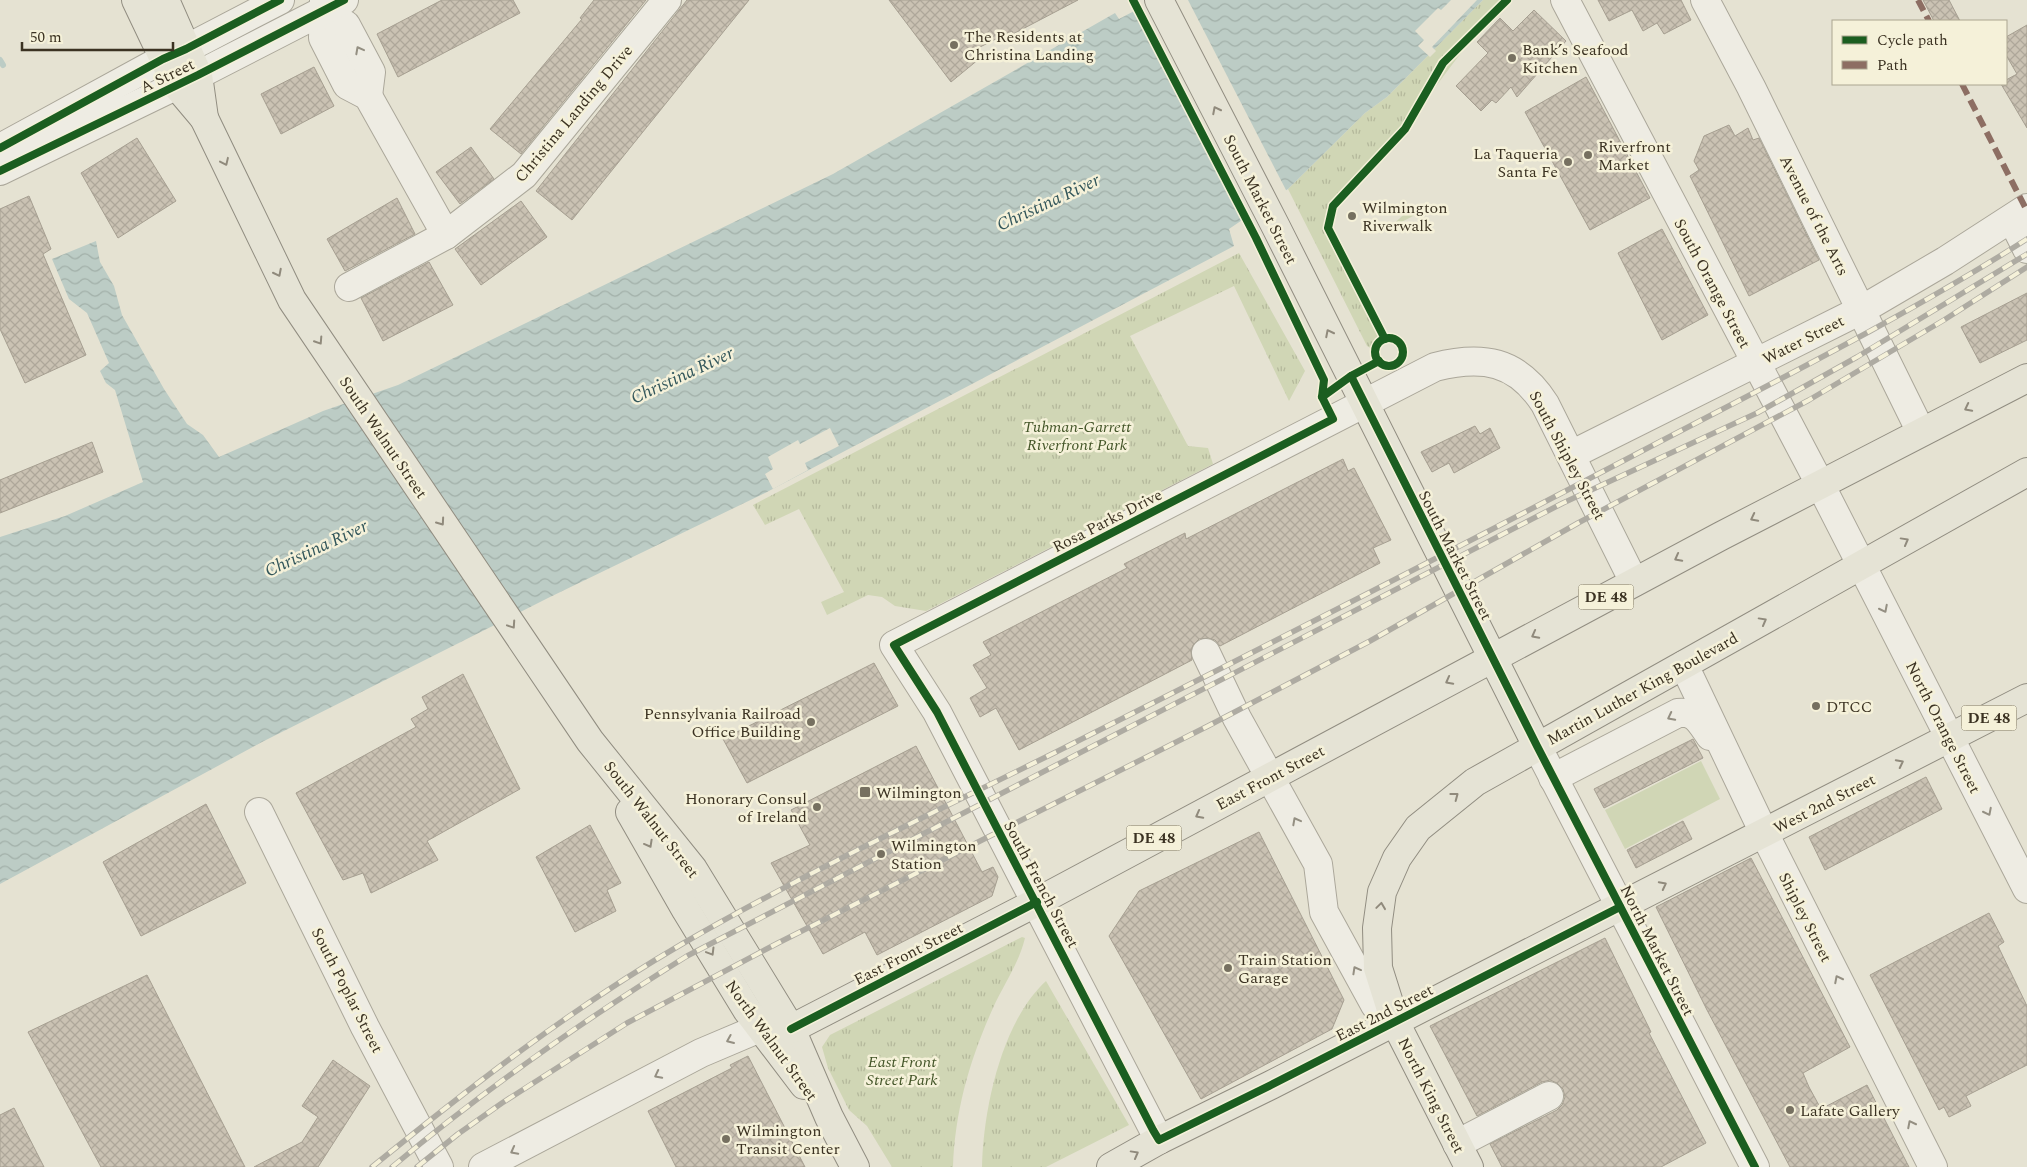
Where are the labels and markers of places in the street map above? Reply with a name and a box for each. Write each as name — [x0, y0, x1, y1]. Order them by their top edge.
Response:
place label: The Residents at Christina Landing — [964, 25, 1094, 67]
place label: Bank’s Seafood Kitchen — [1522, 38, 1629, 80]
marker: The Residents at Christina Landing — [948, 39, 960, 51]
marker: Bank’s Seafood Kitchen — [1506, 52, 1518, 64]
place label: Riverfront Market — [1598, 135, 1671, 177]
place label: La Taqueria Santa Fe — [1473, 142, 1558, 184]
marker: Riverfront Market — [1582, 149, 1594, 161]
marker: La Taqueria Santa Fe — [1562, 156, 1574, 168]
place label: Wilmington Riverwalk — [1362, 196, 1448, 238]
marker: Wilmington Riverwalk — [1346, 210, 1358, 222]
place label: DTCC — [1826, 695, 1872, 719]
marker: DTCC — [1810, 700, 1822, 712]
place label: Pennsylvania Railroad Office Building — [644, 702, 801, 744]
marker: Pennsylvania Railroad Office Building — [805, 716, 817, 728]
place label: Wilmington — [876, 781, 962, 805]
marker: Wilmington — [858, 785, 872, 799]
place label: Honorary Consul of Ireland — [685, 787, 807, 829]
marker: Honorary Consul of Ireland — [811, 801, 823, 813]
place label: Wilmington Station — [891, 834, 977, 876]
marker: Wilmington Station — [875, 848, 887, 860]
place label: Train Station Garage — [1238, 948, 1332, 990]
marker: Train Station Garage — [1222, 962, 1234, 974]
place label: Lafate Gallery — [1800, 1099, 1901, 1123]
marker: Lafate Gallery — [1784, 1104, 1796, 1116]
place label: Wilmington Transit Center — [736, 1119, 840, 1161]
marker: Wilmington Transit Center — [720, 1133, 732, 1145]

